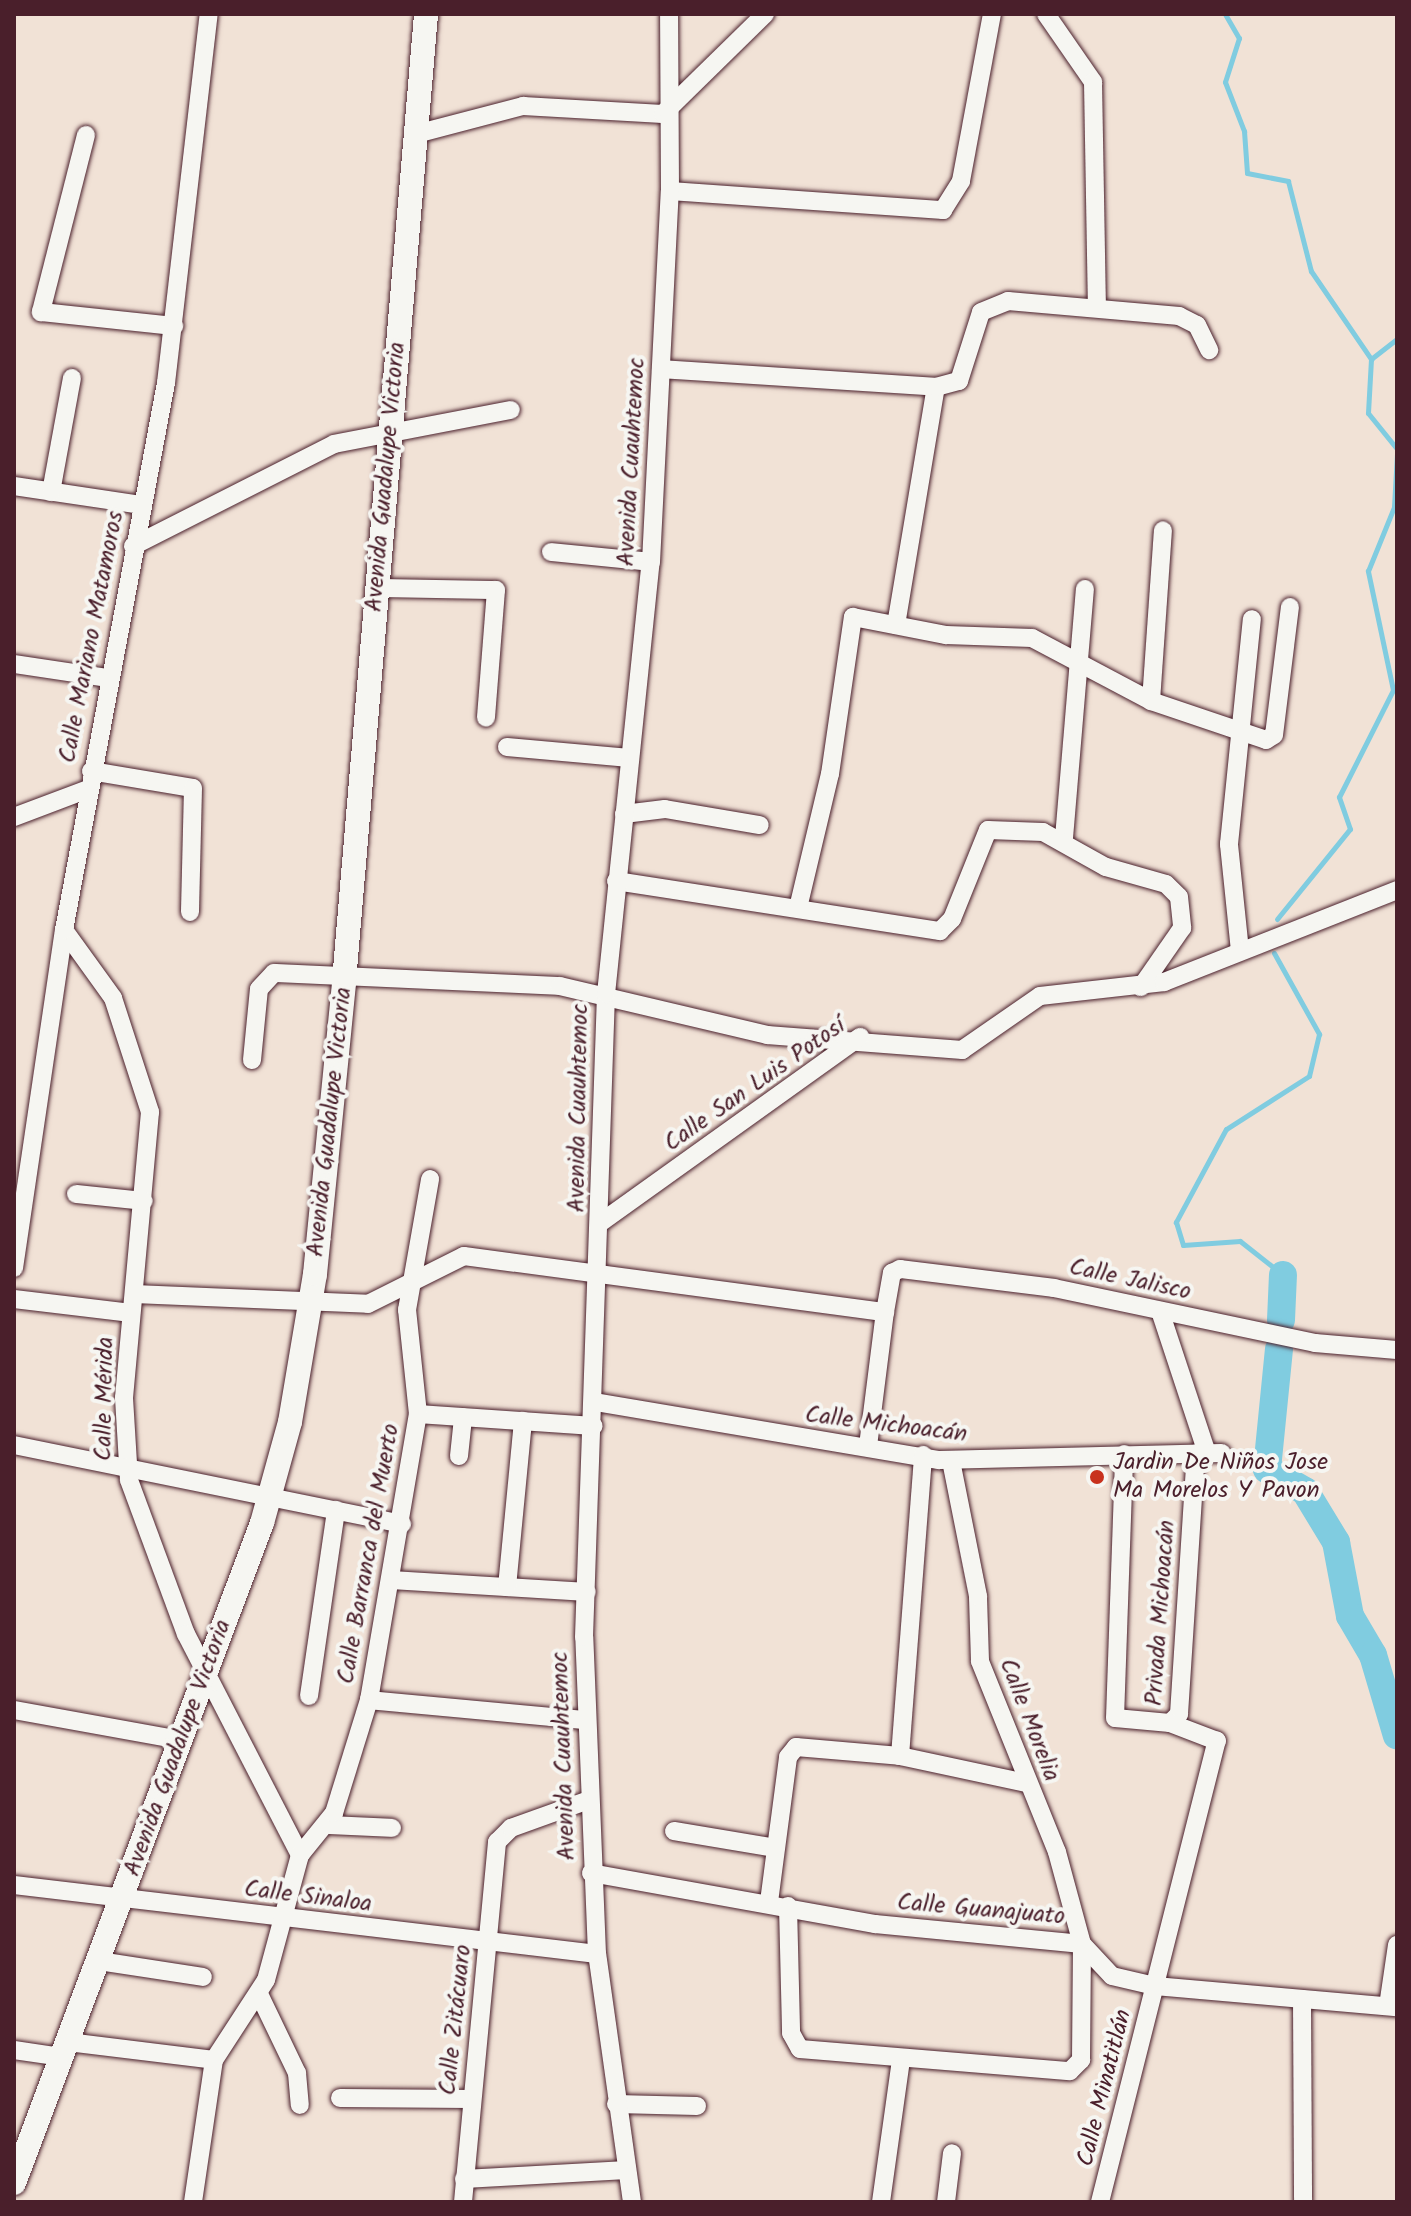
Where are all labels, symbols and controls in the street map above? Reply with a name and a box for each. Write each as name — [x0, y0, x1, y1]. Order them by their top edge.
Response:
street label: Avenida Guadalupe Victoria — [360, 341, 412, 613]
street label: Avenida Cuauhtemoc — [612, 357, 652, 567]
street label: Calle Mariano Matamoros — [53, 509, 131, 765]
street label: Avenida Guadalupe Victoria — [302, 986, 358, 1258]
street label: Avenida Cuauhtemoc — [563, 1003, 595, 1213]
street label: Calle San Luis Potosí — [659, 1012, 851, 1158]
street label: Calle Jalisco — [1067, 1253, 1193, 1307]
street label: Calle Mérida — [90, 1337, 120, 1461]
street label: Calle Michoacán — [803, 1401, 969, 1449]
street label: Calle Barranca del Muerto — [332, 1422, 406, 1686]
place label: Jardin De Niños Jose Ma Morelos Y Pavon — [1113, 1449, 1328, 1505]
marker: Jardin De Niños Jose Ma Morelos Y Pavon — [1088, 1468, 1106, 1486]
street label: Privada Michoacán — [1140, 1519, 1182, 1707]
street label: Avenida Guadalupe Victoria — [118, 1616, 238, 1880]
street label: Avenida Cuauhtemoc — [546, 1651, 582, 1861]
street label: Calle Morelia — [992, 1655, 1066, 1785]
street label: Calle Sinaloa — [243, 1875, 373, 1919]
street label: Calle Guanajuato — [896, 1888, 1066, 1932]
street label: Calle Zitácuaro — [434, 1943, 478, 2097]
street label: Calle Minatitlán — [1072, 2007, 1138, 2169]

